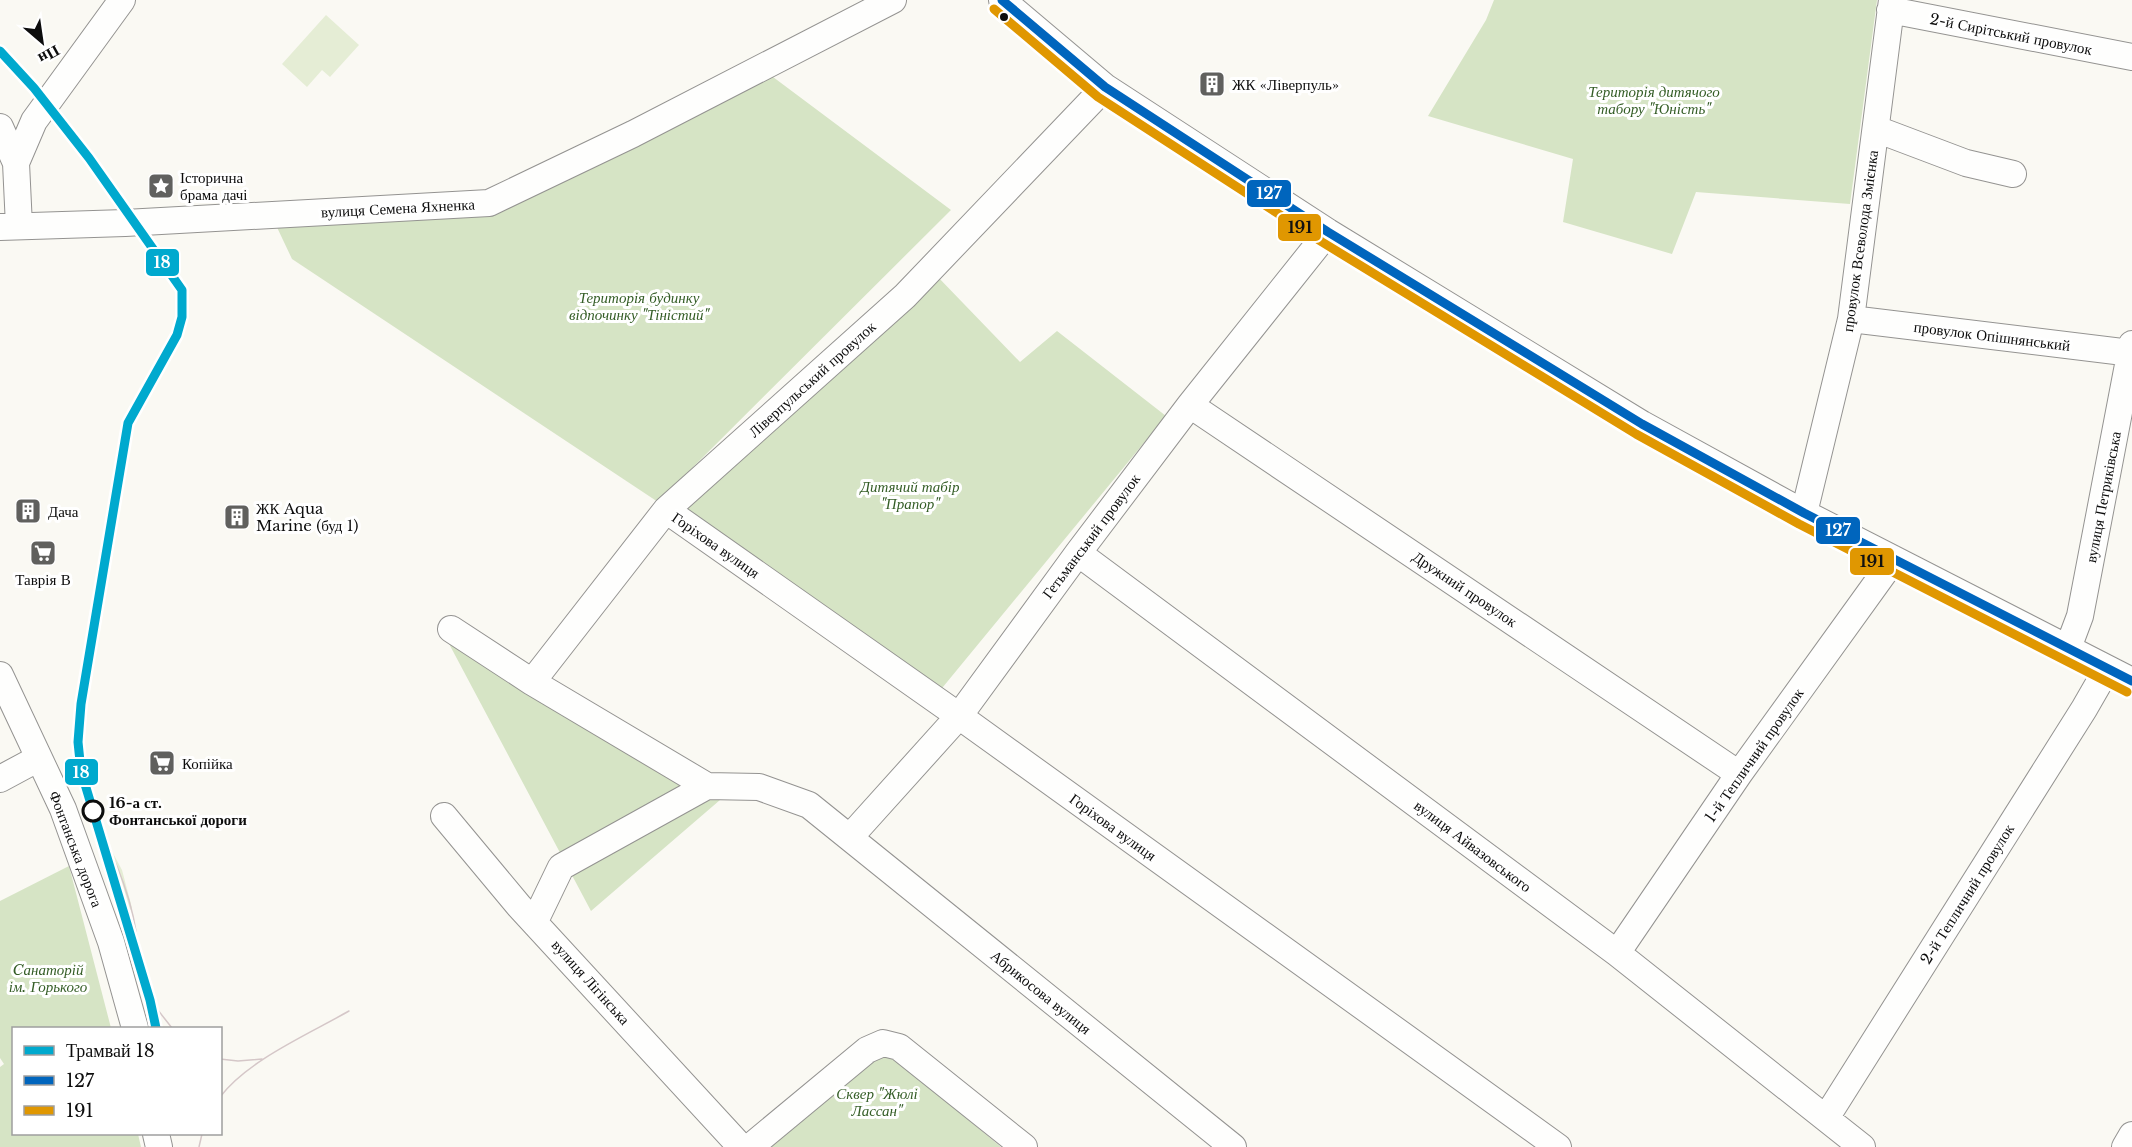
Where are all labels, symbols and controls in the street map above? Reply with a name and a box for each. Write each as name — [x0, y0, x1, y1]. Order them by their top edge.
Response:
street label: 2-й Сирітський провулок — [1928, 9, 2094, 59]
unlabelled marker — [998, 11, 1010, 23]
north arrow — [12, 12, 72, 72]
text: Пн — [35, 41, 64, 69]
building icon: ЖК «Ліверпуль» — [1197, 69, 1227, 99]
place label: ЖК «Ліверпуль» — [1232, 75, 1339, 94]
park label: Територія дитячого табору "Юність" — [1588, 82, 1720, 118]
street label: провулок Всеволода Змієнка — [1838, 149, 1882, 333]
place label: Історична брама дачі — [180, 168, 248, 204]
place icon: Історична брама дачі — [146, 171, 176, 201]
line badge: 127 — [1246, 179, 1292, 208]
text: 127 — [1256, 183, 1283, 203]
street label: вулиця Семена Яхненка — [321, 194, 476, 222]
line badge: 191 — [1277, 213, 1322, 242]
text: 191 — [1288, 217, 1312, 237]
line badge: 18 — [145, 248, 180, 277]
text: 18 — [153, 252, 171, 272]
park label: Територія будинку відпочинку "Тіністий" — [569, 288, 711, 324]
street label: Ліверпульський провулок — [745, 316, 880, 441]
street label: провулок Опішнянський — [1913, 317, 2071, 355]
street label: вулиця Петриківська — [2081, 429, 2125, 564]
street label: Гетьманський провулок — [1038, 469, 1145, 602]
park label: Дитячий табір "Прапор" — [858, 477, 960, 513]
building icon: Дача — [13, 496, 43, 526]
place label: ЖК Aqua Marine (буд 1) — [256, 499, 358, 535]
place label: Дача — [48, 502, 79, 521]
building icon: ЖК Aqua Marine (буд 1) — [222, 502, 252, 532]
street label: Горіхова вулиця — [669, 508, 764, 582]
line badge: 127 — [1815, 516, 1861, 545]
text: 127 — [1825, 520, 1852, 540]
supermarket icon: Таврія В — [28, 538, 58, 568]
street label: Дружний провулок — [1409, 547, 1522, 631]
line badge: 191 — [1849, 547, 1895, 576]
text: 191 — [1860, 551, 1884, 571]
place label: Таврія В — [15, 570, 71, 589]
street label: 1-й Тепличний провулок — [1701, 684, 1808, 826]
supermarket icon: Копійка — [147, 748, 177, 778]
place label: Копійка — [182, 754, 233, 773]
line badge: 18 — [64, 758, 99, 786]
text: 18 — [72, 762, 90, 782]
street label: Фонтанська дорога — [45, 788, 107, 910]
street label: Горіхова вулиця — [1066, 789, 1160, 865]
place label: 16-а ст. Фонтанської дороги — [109, 793, 247, 829]
street label: вулиця Айвазовського — [1411, 796, 1535, 896]
marker: 16-а ст. Фонтанської дороги — [82, 800, 104, 822]
street label: 2-й Тепличний провулок — [1916, 820, 2018, 968]
street label: вулиця Лігінська — [548, 935, 634, 1029]
street label: Абрикосова вулиця — [987, 946, 1095, 1038]
park label: Cанаторій ім. Горького — [9, 960, 88, 996]
legend — [12, 1027, 222, 1135]
text: Трамвай 18 — [66, 1040, 155, 1062]
text: 127 — [66, 1070, 95, 1092]
park label: Сквер "Жюлі Лассан" — [836, 1084, 918, 1120]
text: 191 — [66, 1100, 94, 1122]

